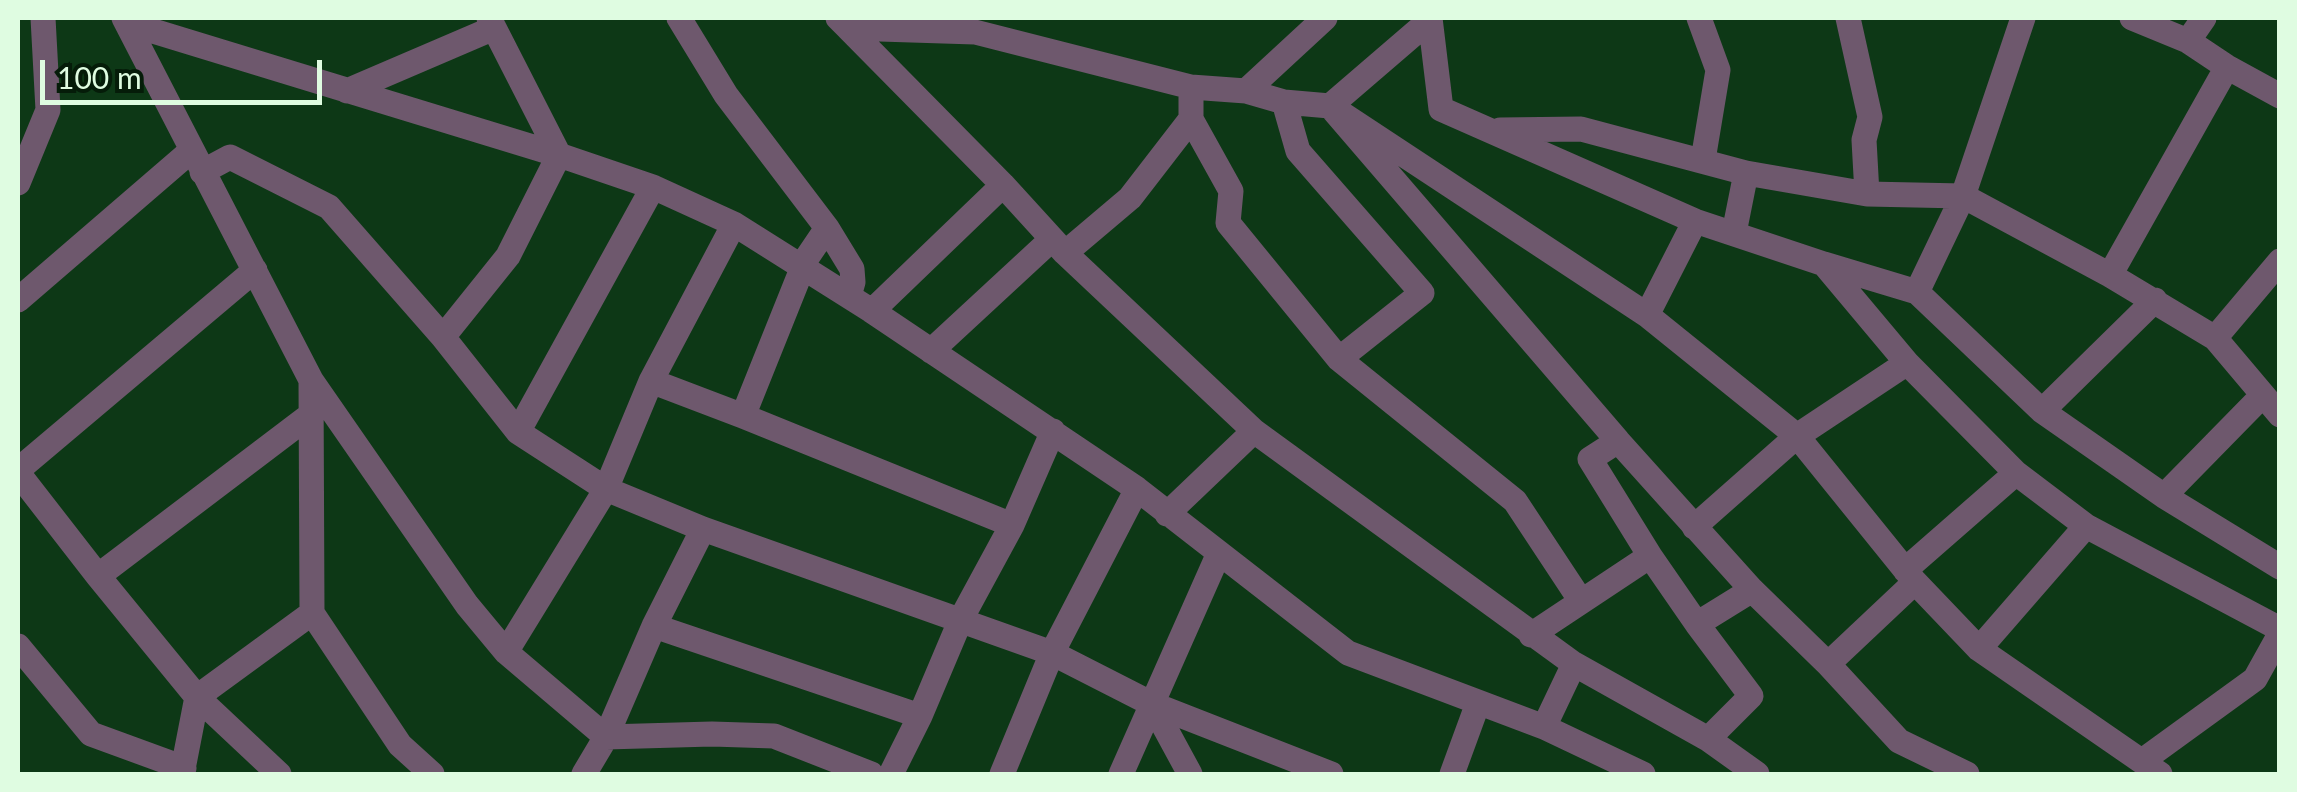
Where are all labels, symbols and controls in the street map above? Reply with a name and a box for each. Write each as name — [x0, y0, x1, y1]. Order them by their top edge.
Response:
scale bar — [45, 40, 328, 102]
text: 100 m — [57, 59, 142, 95]

